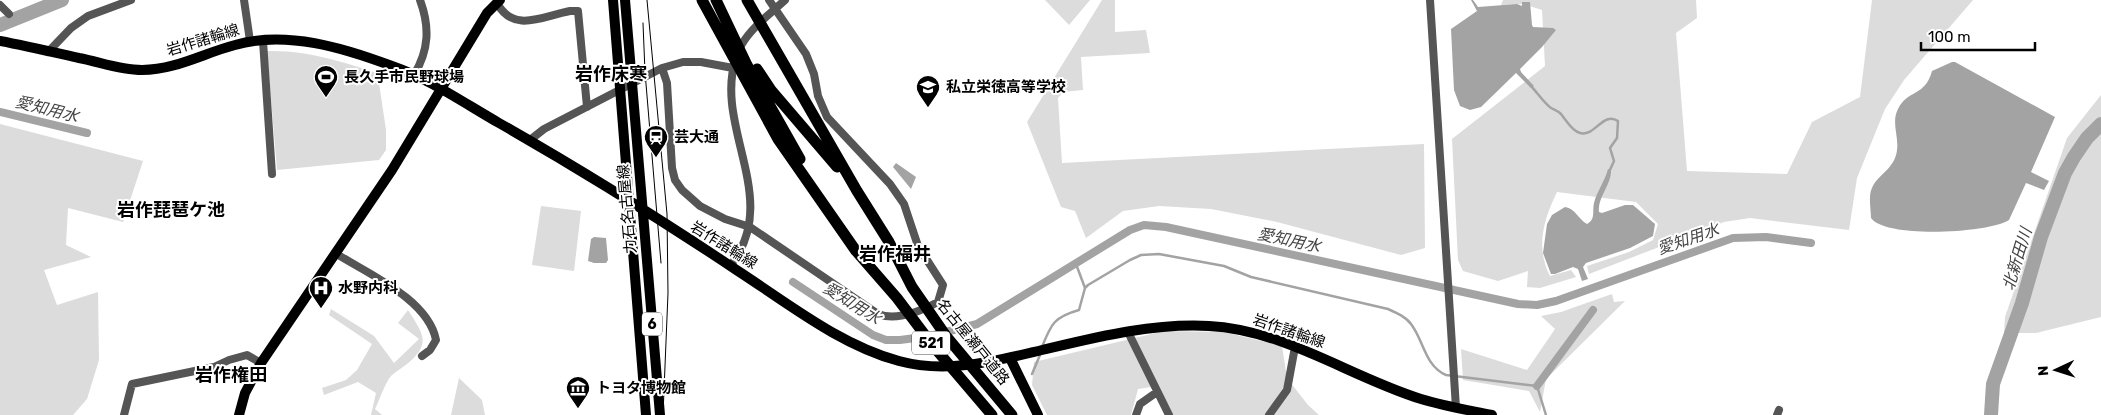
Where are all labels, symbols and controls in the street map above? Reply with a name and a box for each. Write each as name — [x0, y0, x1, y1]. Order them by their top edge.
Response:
street label: 岩作諸輪線 — [164, 20, 242, 60]
scale bar — [1921, 20, 2035, 52]
text: 100 m — [1928, 28, 1970, 46]
district label: 岩作床寒 — [575, 63, 647, 85]
sports icon: 長久手市民野球場 — [313, 64, 339, 98]
place label: 長久手市民野球場 — [344, 68, 464, 86]
school or university icon: 私立栄徳高等学校 — [915, 74, 941, 108]
place label: 私立栄徳高等学校 — [946, 78, 1066, 96]
water label: 愛知用水 — [14, 92, 82, 126]
station icon: 芸大通 — [643, 124, 669, 158]
place label: 芸大通 — [674, 128, 719, 146]
street label: 力石名古屋線 — [614, 163, 640, 255]
district label: 岩作琵琶ケ池 — [117, 199, 225, 221]
street label: 岩作諸輪線 — [687, 217, 761, 273]
water label: 愛知用水 — [1655, 219, 1723, 258]
water label: 愛知用水 — [1256, 224, 1324, 256]
water label: 北新田川 — [1999, 224, 2036, 292]
district label: 岩作福井 — [859, 243, 931, 265]
hospital icon: 水野内科 — [308, 275, 334, 309]
water label: 愛知用水 — [820, 278, 886, 329]
place label: 水野内科 — [338, 279, 398, 297]
street label: 名古屋瀬戸道路 — [933, 296, 1013, 388]
street label: 岩作諸輪線 — [1251, 310, 1327, 352]
road number: 6 — [642, 312, 662, 336]
road number: 521 — [912, 332, 950, 354]
north arrow — [2031, 345, 2081, 395]
district label: 岩作権田 — [195, 364, 267, 386]
text: N — [2035, 365, 2052, 376]
museum icon: トヨタ博物館 — [565, 375, 591, 409]
place label: トヨタ博物館 — [596, 379, 686, 397]

